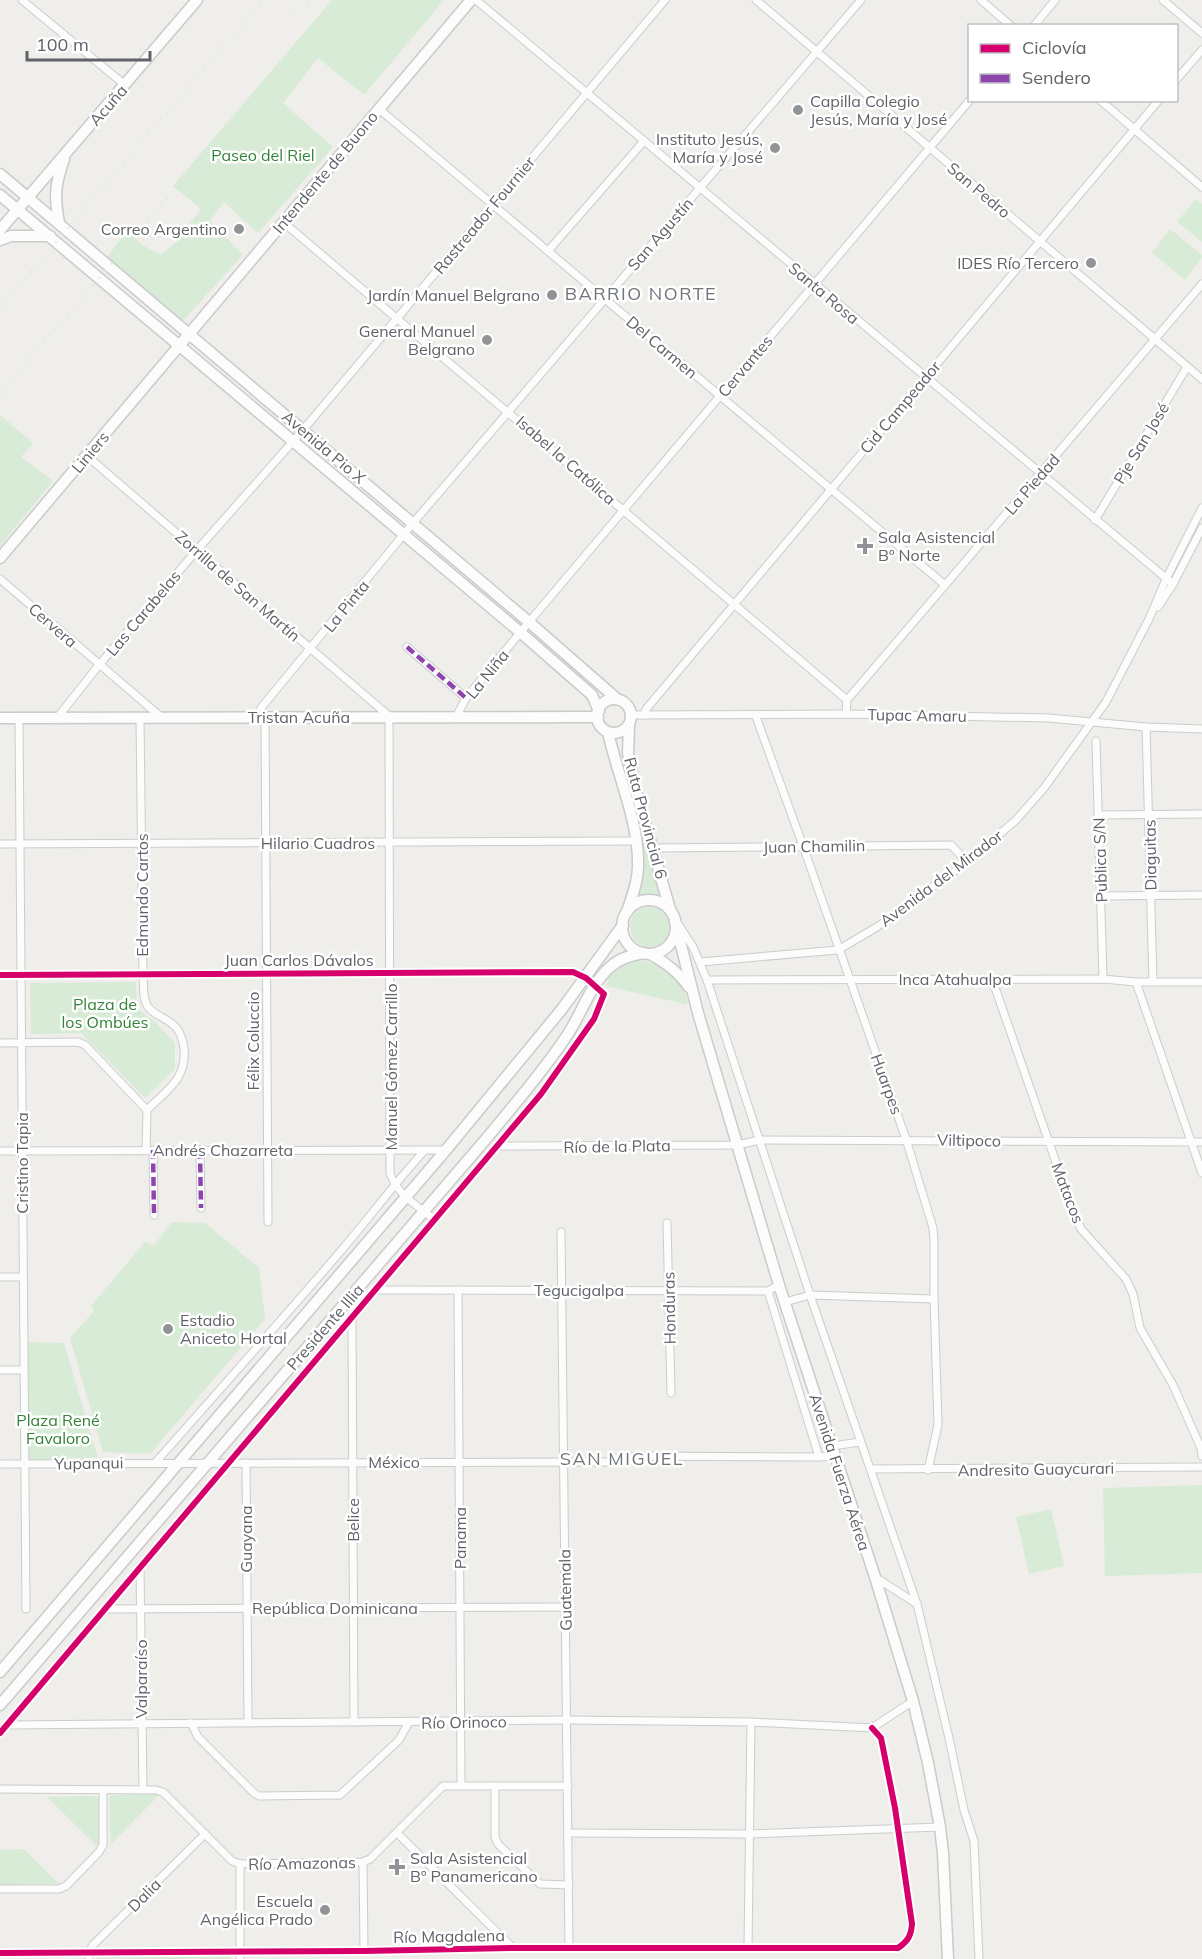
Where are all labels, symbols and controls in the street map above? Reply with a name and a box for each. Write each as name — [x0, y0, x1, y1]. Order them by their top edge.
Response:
scale bar — [27, 24, 150, 62]
legend — [968, 24, 1178, 102]
text: 100 m — [36, 33, 89, 56]
text: Ciclovía — [1022, 36, 1087, 59]
text: Sendero — [1022, 66, 1091, 89]
street label: Acuña — [85, 80, 131, 130]
place label: Capilla Colegio Jesús, María y José — [810, 91, 947, 129]
marker: Capilla Colegio Jesús, María y José — [791, 103, 805, 117]
street label: Intendente de Buono — [268, 107, 382, 237]
place label: Instituto Jesús, María y José — [656, 129, 763, 167]
marker: Instituto Jesús, María y José — [768, 141, 782, 155]
park label: Paseo del Riel — [211, 145, 315, 165]
street label: Rastreador Fournier — [429, 152, 539, 278]
street label: San Pedro — [943, 158, 1015, 222]
street label: San Agustín — [623, 193, 697, 275]
place label: Correo Argentino — [101, 219, 227, 239]
marker: Correo Argentino — [232, 222, 246, 236]
place label: IDES Río Tercero — [957, 253, 1079, 273]
marker: IDES Río Tercero — [1084, 256, 1098, 270]
street label: Santa Rosa — [785, 258, 863, 328]
district label: BARRIO NORTE — [565, 282, 717, 305]
place label: Jardín Manuel Belgrano — [367, 285, 540, 305]
marker: Jardín Manuel Belgrano — [545, 288, 559, 302]
street label: Del Carmen — [622, 311, 702, 383]
place label: General Manuel Belgrano — [359, 321, 475, 359]
street label: Cervantes — [713, 331, 777, 401]
marker: General Manuel Belgrano — [480, 333, 494, 347]
street label: Cid Campeador — [855, 356, 945, 458]
street label: Pje San José — [1109, 399, 1173, 487]
street label: Avenida Pio X — [278, 406, 370, 488]
street label: Isabel la Católica — [512, 411, 620, 509]
street label: Liniers — [67, 427, 113, 477]
street label: La Piedad — [1000, 449, 1064, 519]
street label: Zorrilla de San Martín — [171, 526, 305, 646]
place label: Sala Asistencial Bº Norte — [878, 527, 995, 565]
marker: Sala Asistencial Bº Norte — [856, 537, 874, 555]
street label: Las Carabelas — [101, 566, 185, 660]
street label: La Pinta — [319, 576, 373, 636]
street label: Cervera — [25, 598, 81, 652]
street label: La Niña — [461, 645, 513, 703]
street label: Tupac Amaru — [867, 704, 967, 726]
street label: Tristan Acuña — [248, 707, 350, 727]
street label: Ruta Provincial 6 — [620, 755, 672, 881]
street label: Publica S/N — [1089, 817, 1111, 903]
street label: Diaguitas — [1139, 819, 1161, 891]
street label: Avenida del Mirador — [876, 825, 1007, 931]
street label: Edmundo Cartos — [132, 833, 152, 957]
street label: Hilario Cuadros — [261, 833, 375, 853]
street label: Juan Chamilin — [763, 835, 865, 857]
street label: Juan Carlos Dávalos — [224, 950, 374, 970]
street label: Inca Atahualpa — [898, 969, 1012, 989]
street label: Manuel Gómez Carrillo — [381, 983, 401, 1151]
street label: Félix Coluccio — [243, 992, 263, 1090]
park label: Plaza de los Ombúes — [62, 994, 149, 1032]
street label: Huarpes — [867, 1051, 907, 1117]
street label: Cristino Tapia — [12, 1112, 32, 1214]
street label: Viltipoco — [937, 1129, 1001, 1151]
street label: Río de la Plata — [563, 1135, 671, 1157]
street label: Andrés Chazarreta — [153, 1140, 293, 1160]
street label: Matacos — [1047, 1160, 1089, 1226]
street label: Honduras — [658, 1271, 680, 1345]
street label: Presidente Illia — [282, 1280, 368, 1374]
street label: Tegucigalpa — [534, 1280, 624, 1300]
place label: Estadio Aniceto Hortal — [180, 1310, 287, 1348]
marker: Estadio Aniceto Hortal — [161, 1322, 175, 1336]
street label: Avenida Fuerza Aérea — [805, 1391, 875, 1553]
park label: Plaza René Favaloro — [16, 1410, 100, 1448]
district label: SAN MIGUEL — [560, 1447, 684, 1470]
street label: Yupanqui — [53, 1452, 124, 1474]
street label: México — [368, 1452, 420, 1472]
street label: Andresito Guaycurari — [958, 1458, 1114, 1480]
street label: Belice — [343, 1498, 363, 1542]
street label: Guayana — [236, 1505, 256, 1573]
street label: Panama — [450, 1507, 470, 1569]
street label: Guatemala — [554, 1549, 576, 1631]
street label: República Dominicana — [252, 1598, 418, 1618]
street label: Valparaíso — [131, 1639, 151, 1719]
street label: Río Orinoco — [421, 1711, 507, 1733]
place label: Sala Asistencial Bº Panamericano — [410, 1848, 538, 1886]
street label: Río Amazonas — [248, 1852, 356, 1874]
marker: Sala Asistencial Bº Panamericano — [388, 1858, 406, 1876]
street label: Dalia — [123, 1874, 165, 1916]
place label: Escuela Angélica Prado — [200, 1891, 313, 1929]
marker: Escuela Angélica Prado — [318, 1903, 332, 1917]
street label: Río Magdalena — [393, 1925, 505, 1947]

